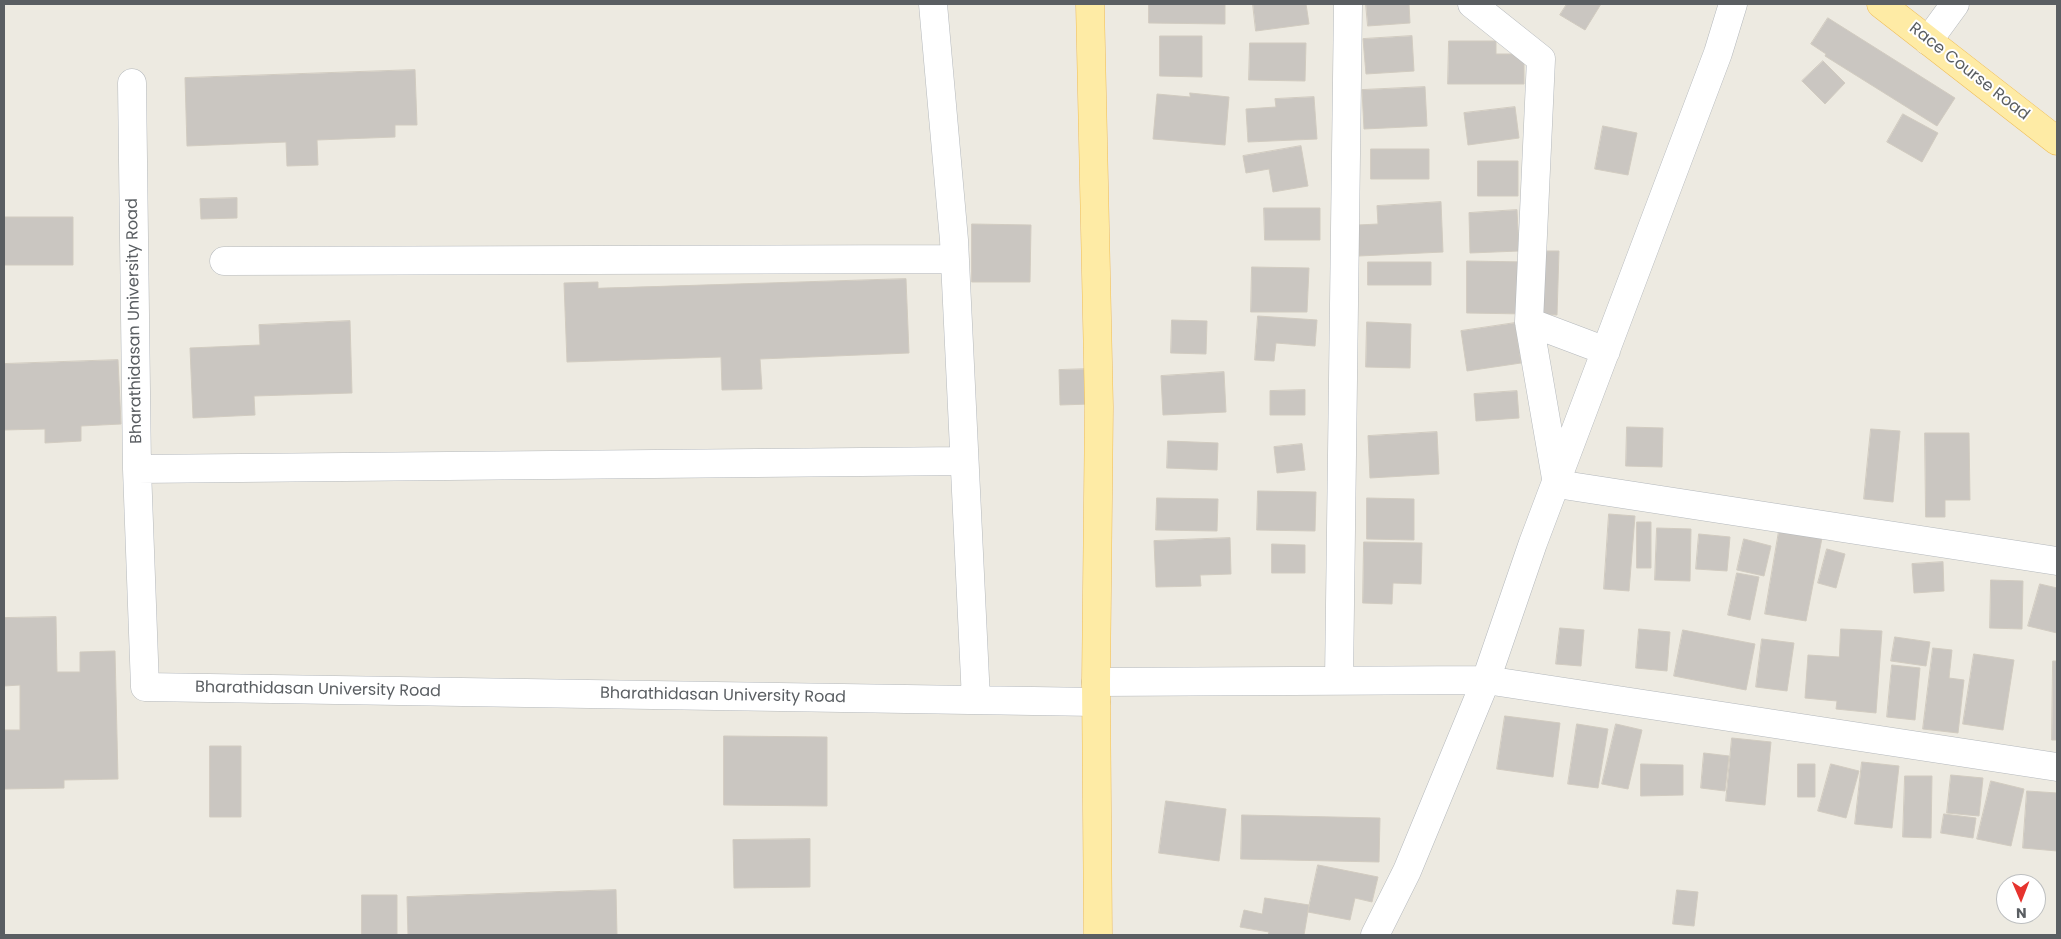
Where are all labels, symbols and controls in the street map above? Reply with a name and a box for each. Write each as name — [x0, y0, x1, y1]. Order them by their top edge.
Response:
street label: Race Course Road — [1905, 19, 2033, 125]
street label: Bharathidasan University Road — [123, 198, 147, 444]
street label: Bharathidasan University Road — [195, 678, 441, 702]
street label: Bharathidasan University Road — [600, 684, 846, 708]
north arrow — [1996, 874, 2046, 924]
text: N — [2016, 903, 2027, 923]

